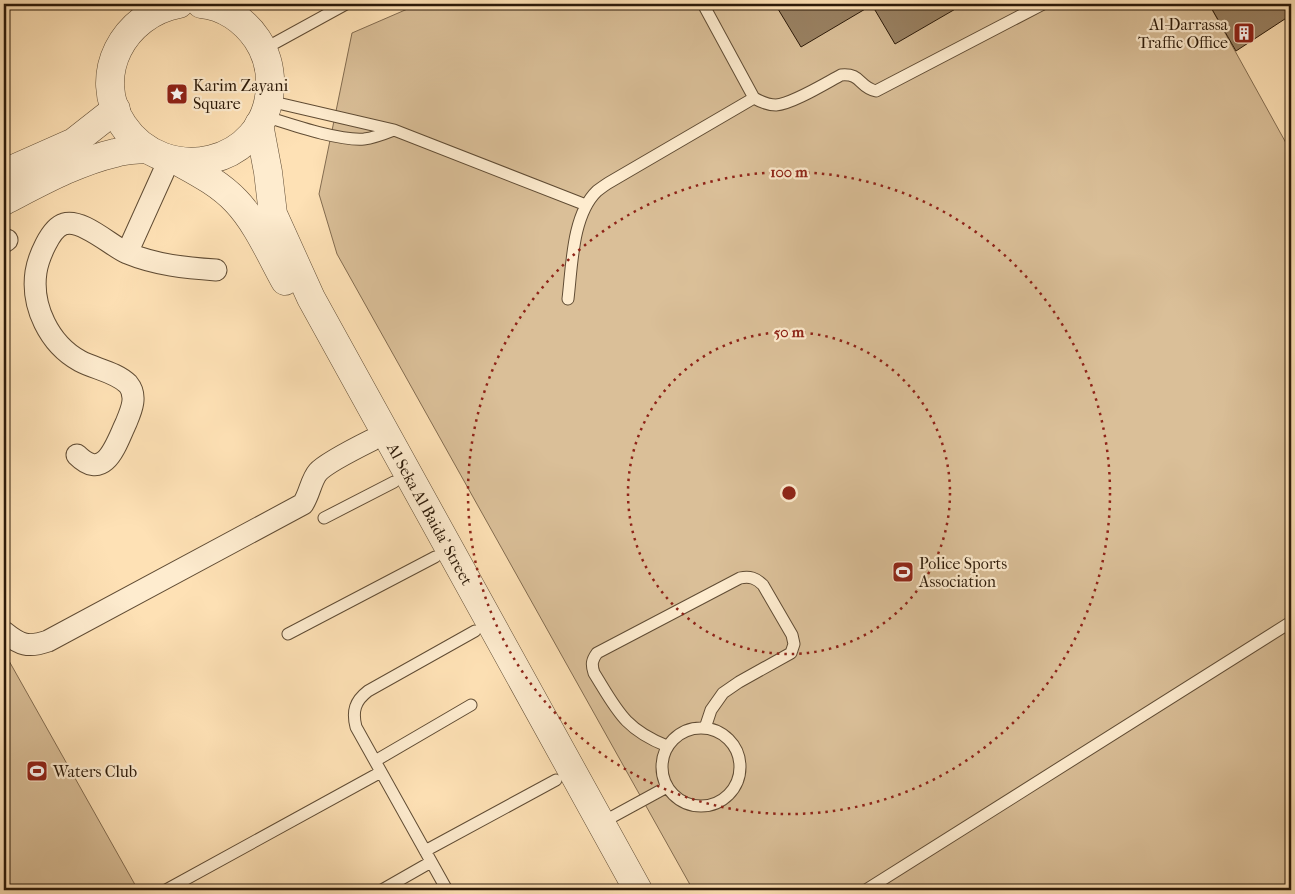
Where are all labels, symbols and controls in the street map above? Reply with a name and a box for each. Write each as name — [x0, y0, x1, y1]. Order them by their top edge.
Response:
place label: Al-Darrassa Traffic Office — [1138, 15, 1229, 52]
building icon: Al-Darrassa Traffic Office — [1232, 21, 1256, 45]
place label: Karim Zayani Square — [193, 76, 288, 113]
place icon: Karim Zayani Square — [165, 82, 189, 106]
text: 100 m — [770, 163, 808, 181]
text: 50 m — [774, 323, 805, 341]
street label: Al Seka Al Baida' Street — [383, 439, 477, 589]
centre of rings — [780, 484, 798, 502]
place label: Police Sports Association — [918, 554, 1007, 591]
sports icon: Police Sports Association — [891, 560, 915, 584]
sports icon: Waters Club — [25, 759, 49, 783]
place label: Waters Club — [52, 762, 137, 781]

